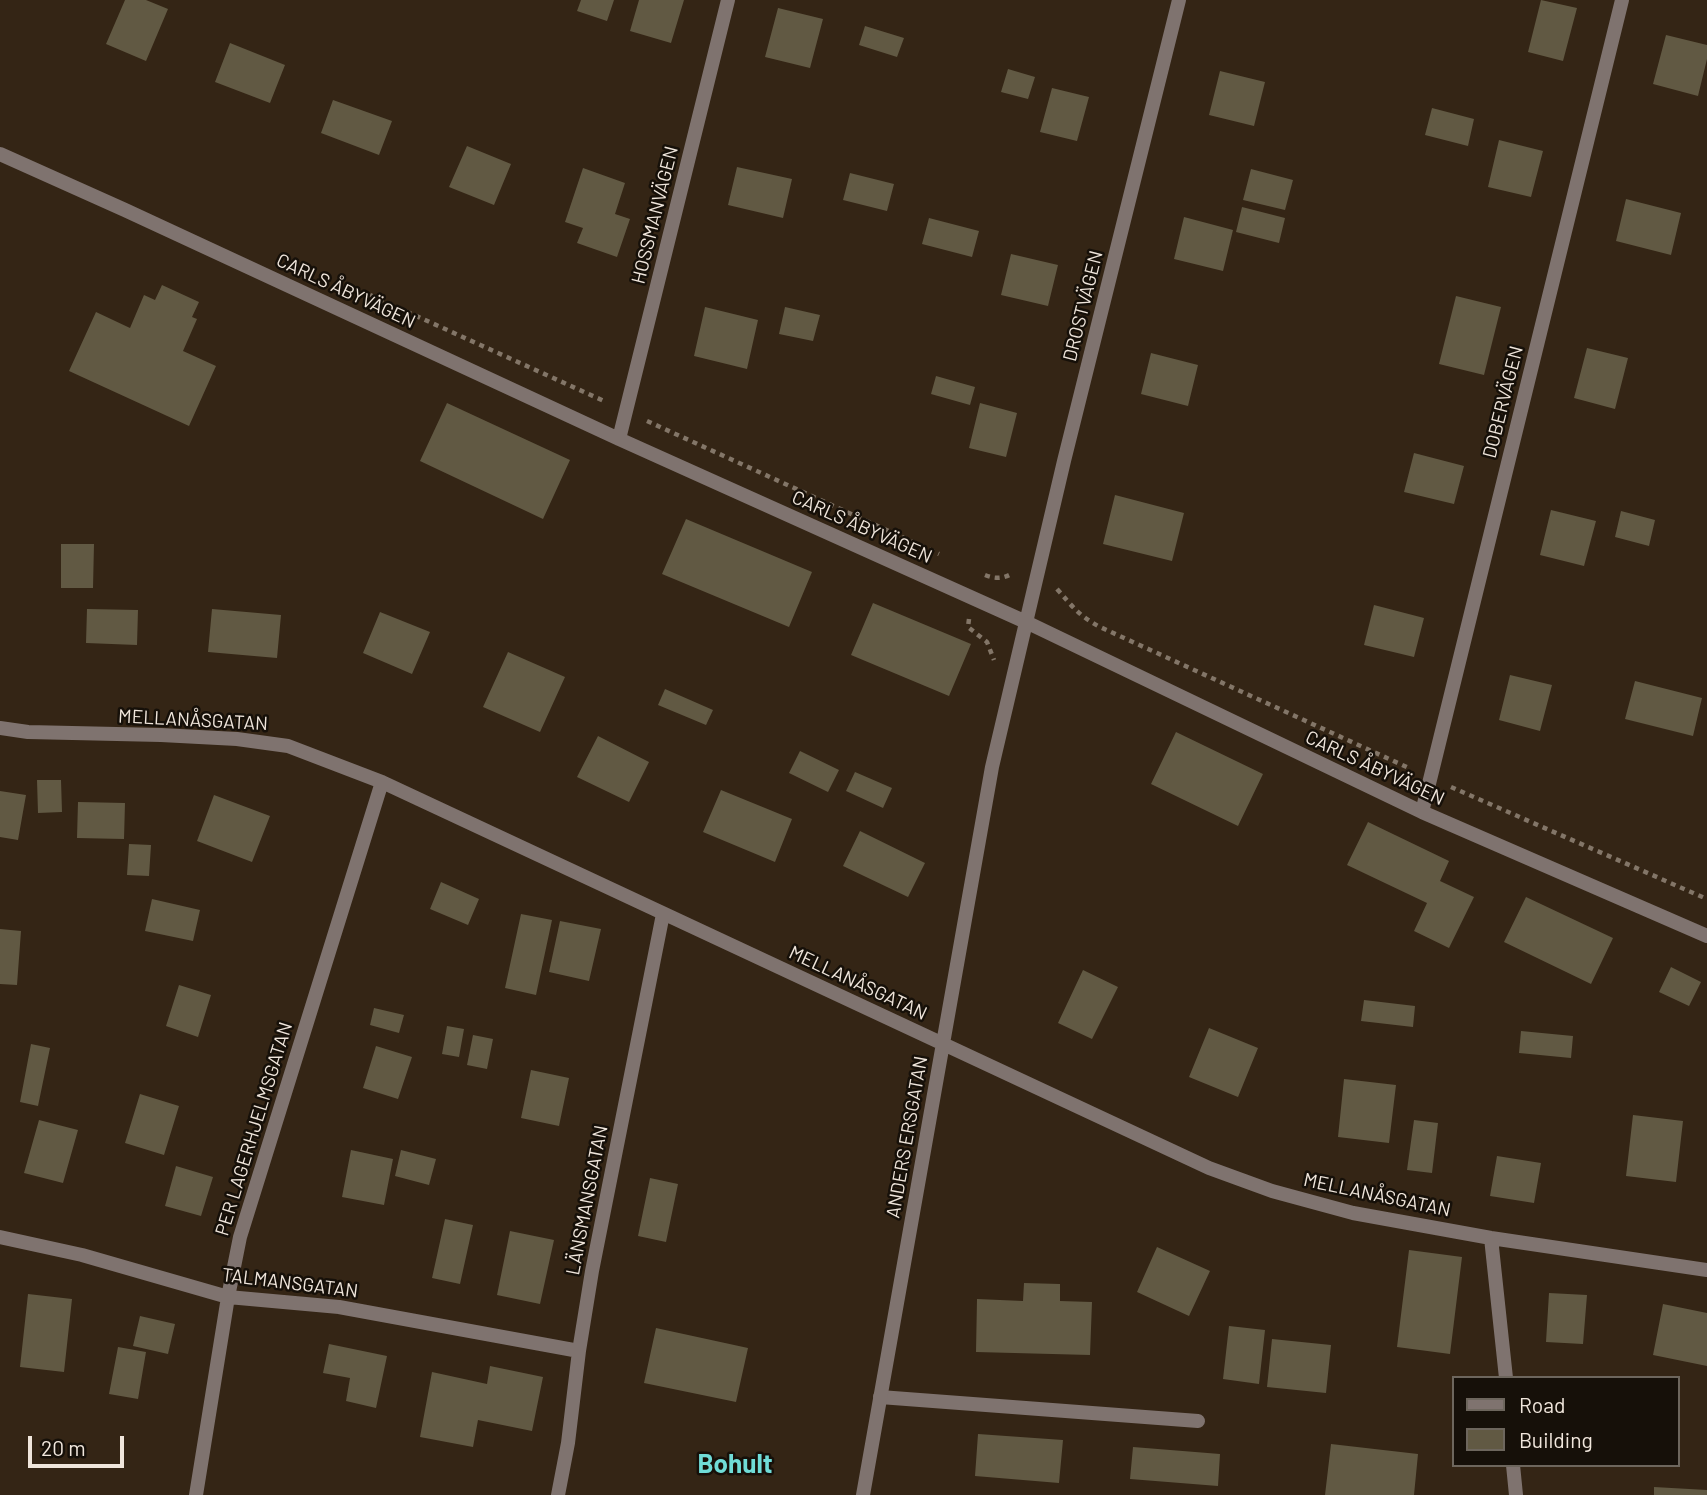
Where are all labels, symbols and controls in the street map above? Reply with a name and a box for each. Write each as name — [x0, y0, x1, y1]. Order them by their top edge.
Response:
street label: HOSSMANVÄGEN — [627, 144, 683, 286]
street label: DROSTVÄGEN — [1058, 248, 1108, 364]
street label: CARLS ÅBYVÄGEN — [273, 249, 419, 333]
street label: DOBERVÄGEN — [1478, 343, 1528, 461]
street label: CARLS ÅBYVÄGEN — [788, 486, 936, 568]
street label: MELLANÅSGATAN — [118, 705, 268, 735]
street label: CARLS ÅBYVÄGEN — [1302, 726, 1448, 810]
street label: MELLANÅSGATAN — [785, 941, 931, 1025]
street label: PER LAGERHJELMSGATAN — [211, 1019, 297, 1239]
street label: ANDERS ERSGATAN — [882, 1054, 932, 1220]
street label: LÄNSMANSGATAN — [561, 1123, 613, 1277]
street label: MELLANÅSGATAN — [1301, 1168, 1453, 1222]
street label: TALMANSGATAN — [221, 1263, 359, 1303]
legend — [1452, 1376, 1679, 1467]
text: Road — [1519, 1392, 1565, 1417]
scale bar — [32, 1422, 128, 1466]
text: Building — [1519, 1427, 1593, 1452]
text: 20 m — [41, 1435, 86, 1460]
district label: Bohult — [697, 1448, 773, 1480]

